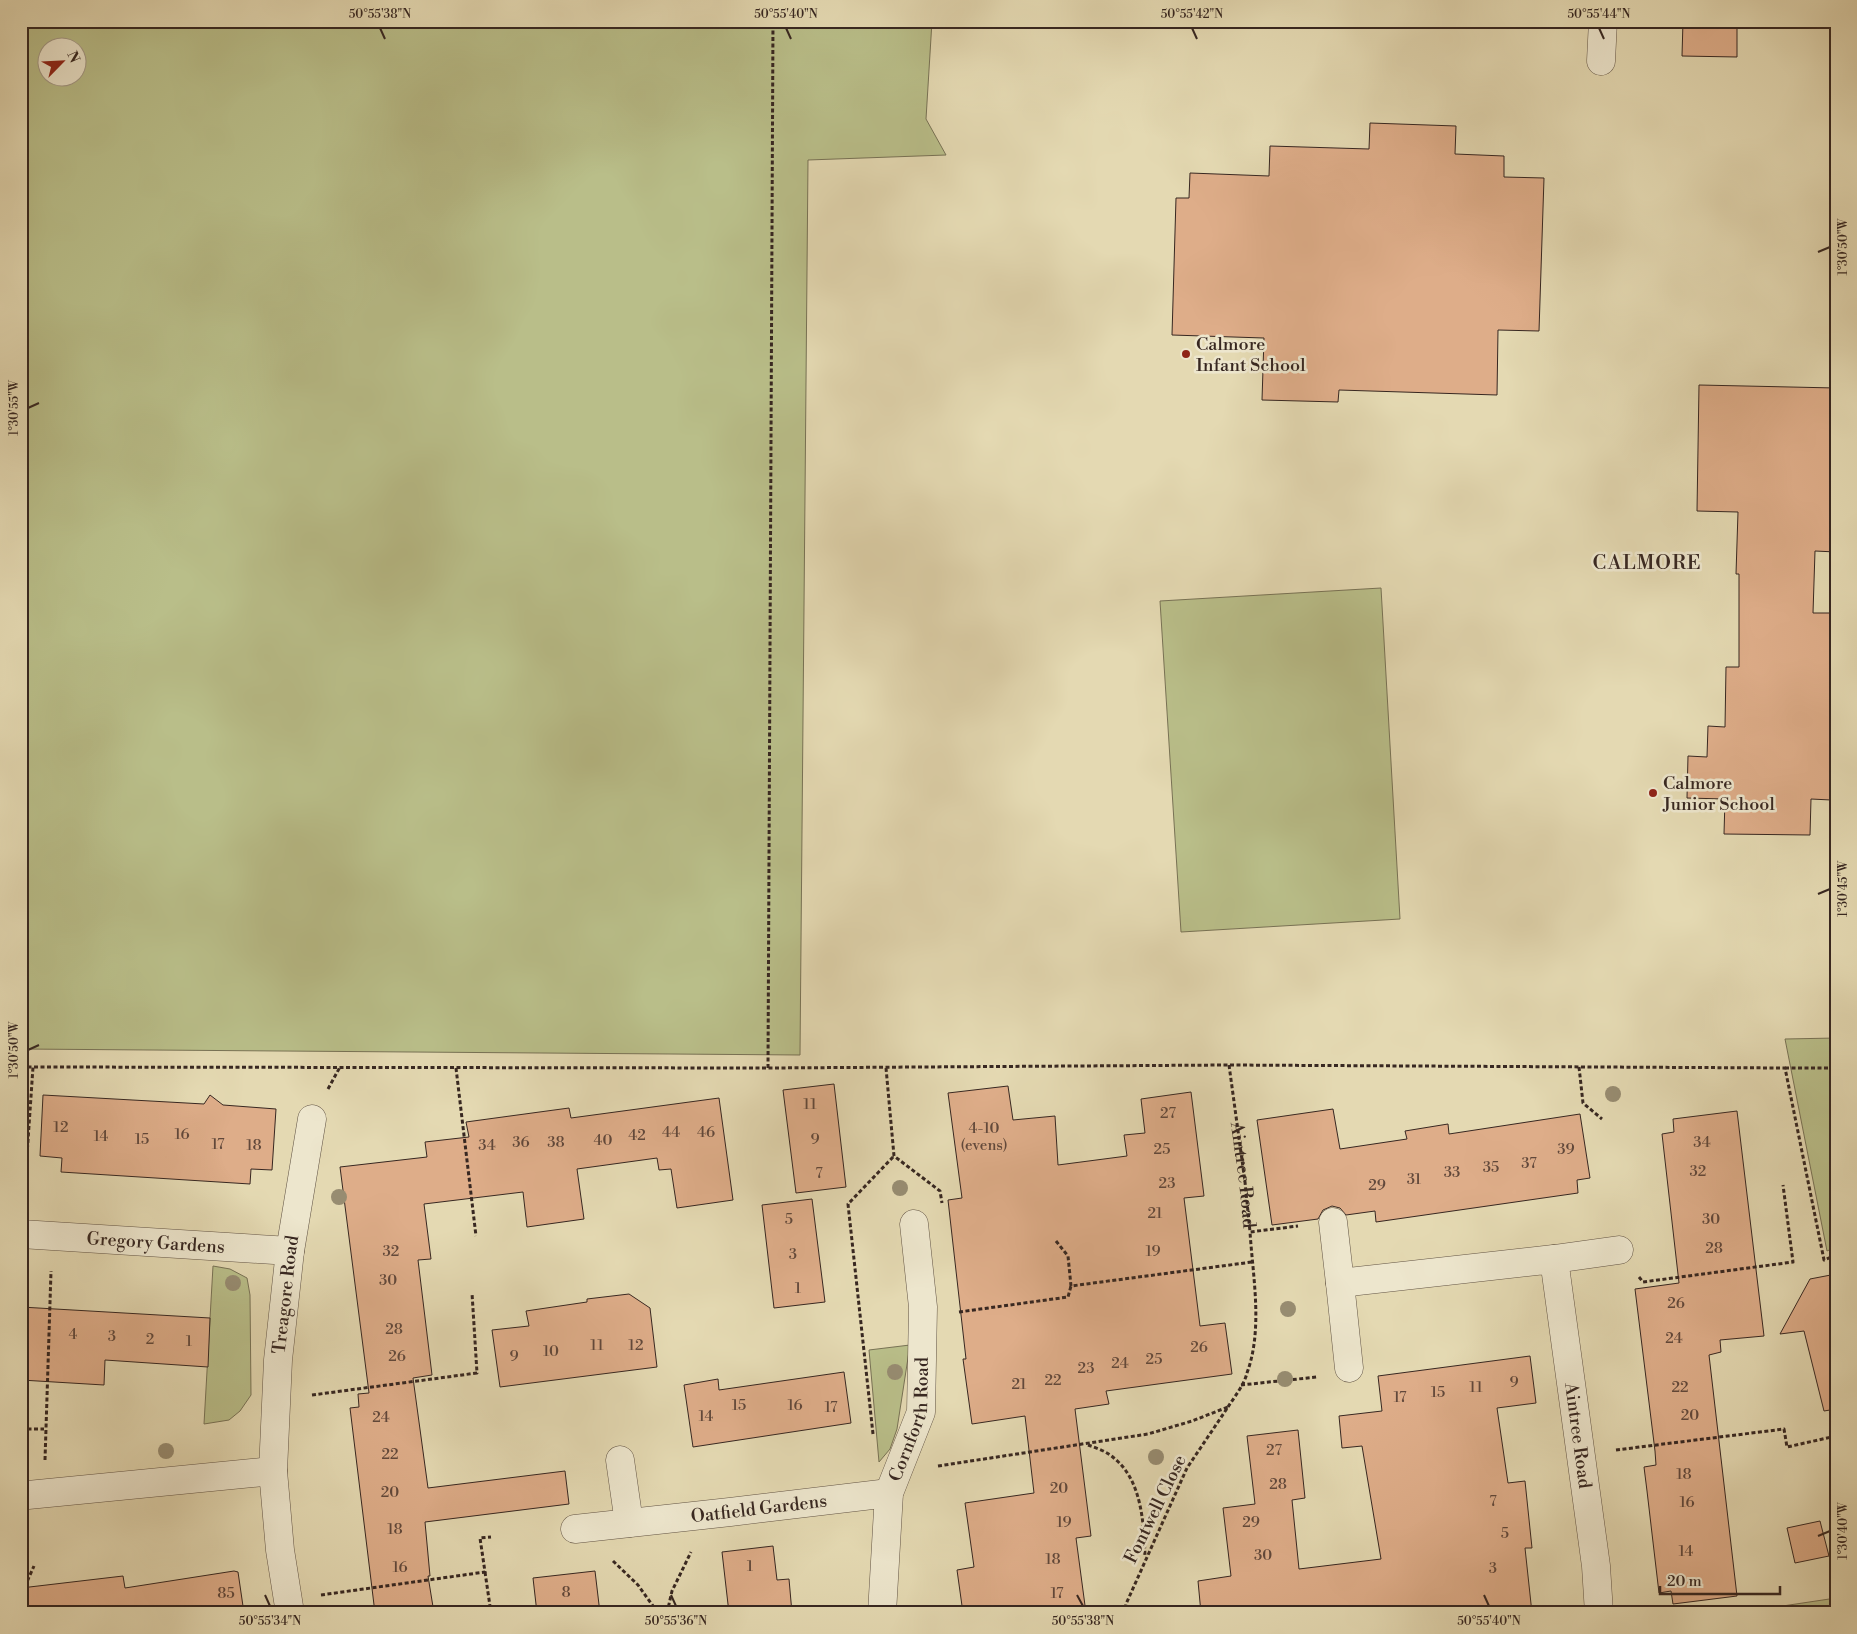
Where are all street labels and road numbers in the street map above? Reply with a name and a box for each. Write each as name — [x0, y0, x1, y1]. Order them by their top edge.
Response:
street label: Aintree Road — [1225, 1120, 1261, 1230]
street label: Gregory Gardens — [86, 1227, 226, 1259]
street label: Treagore Road — [268, 1233, 305, 1355]
street label: Cornforth Road — [884, 1356, 934, 1485]
street label: Aintree Road — [1559, 1380, 1596, 1491]
street label: Fontwell Close — [1119, 1451, 1192, 1567]
street label: Oatfield Gardens — [690, 1489, 828, 1528]

